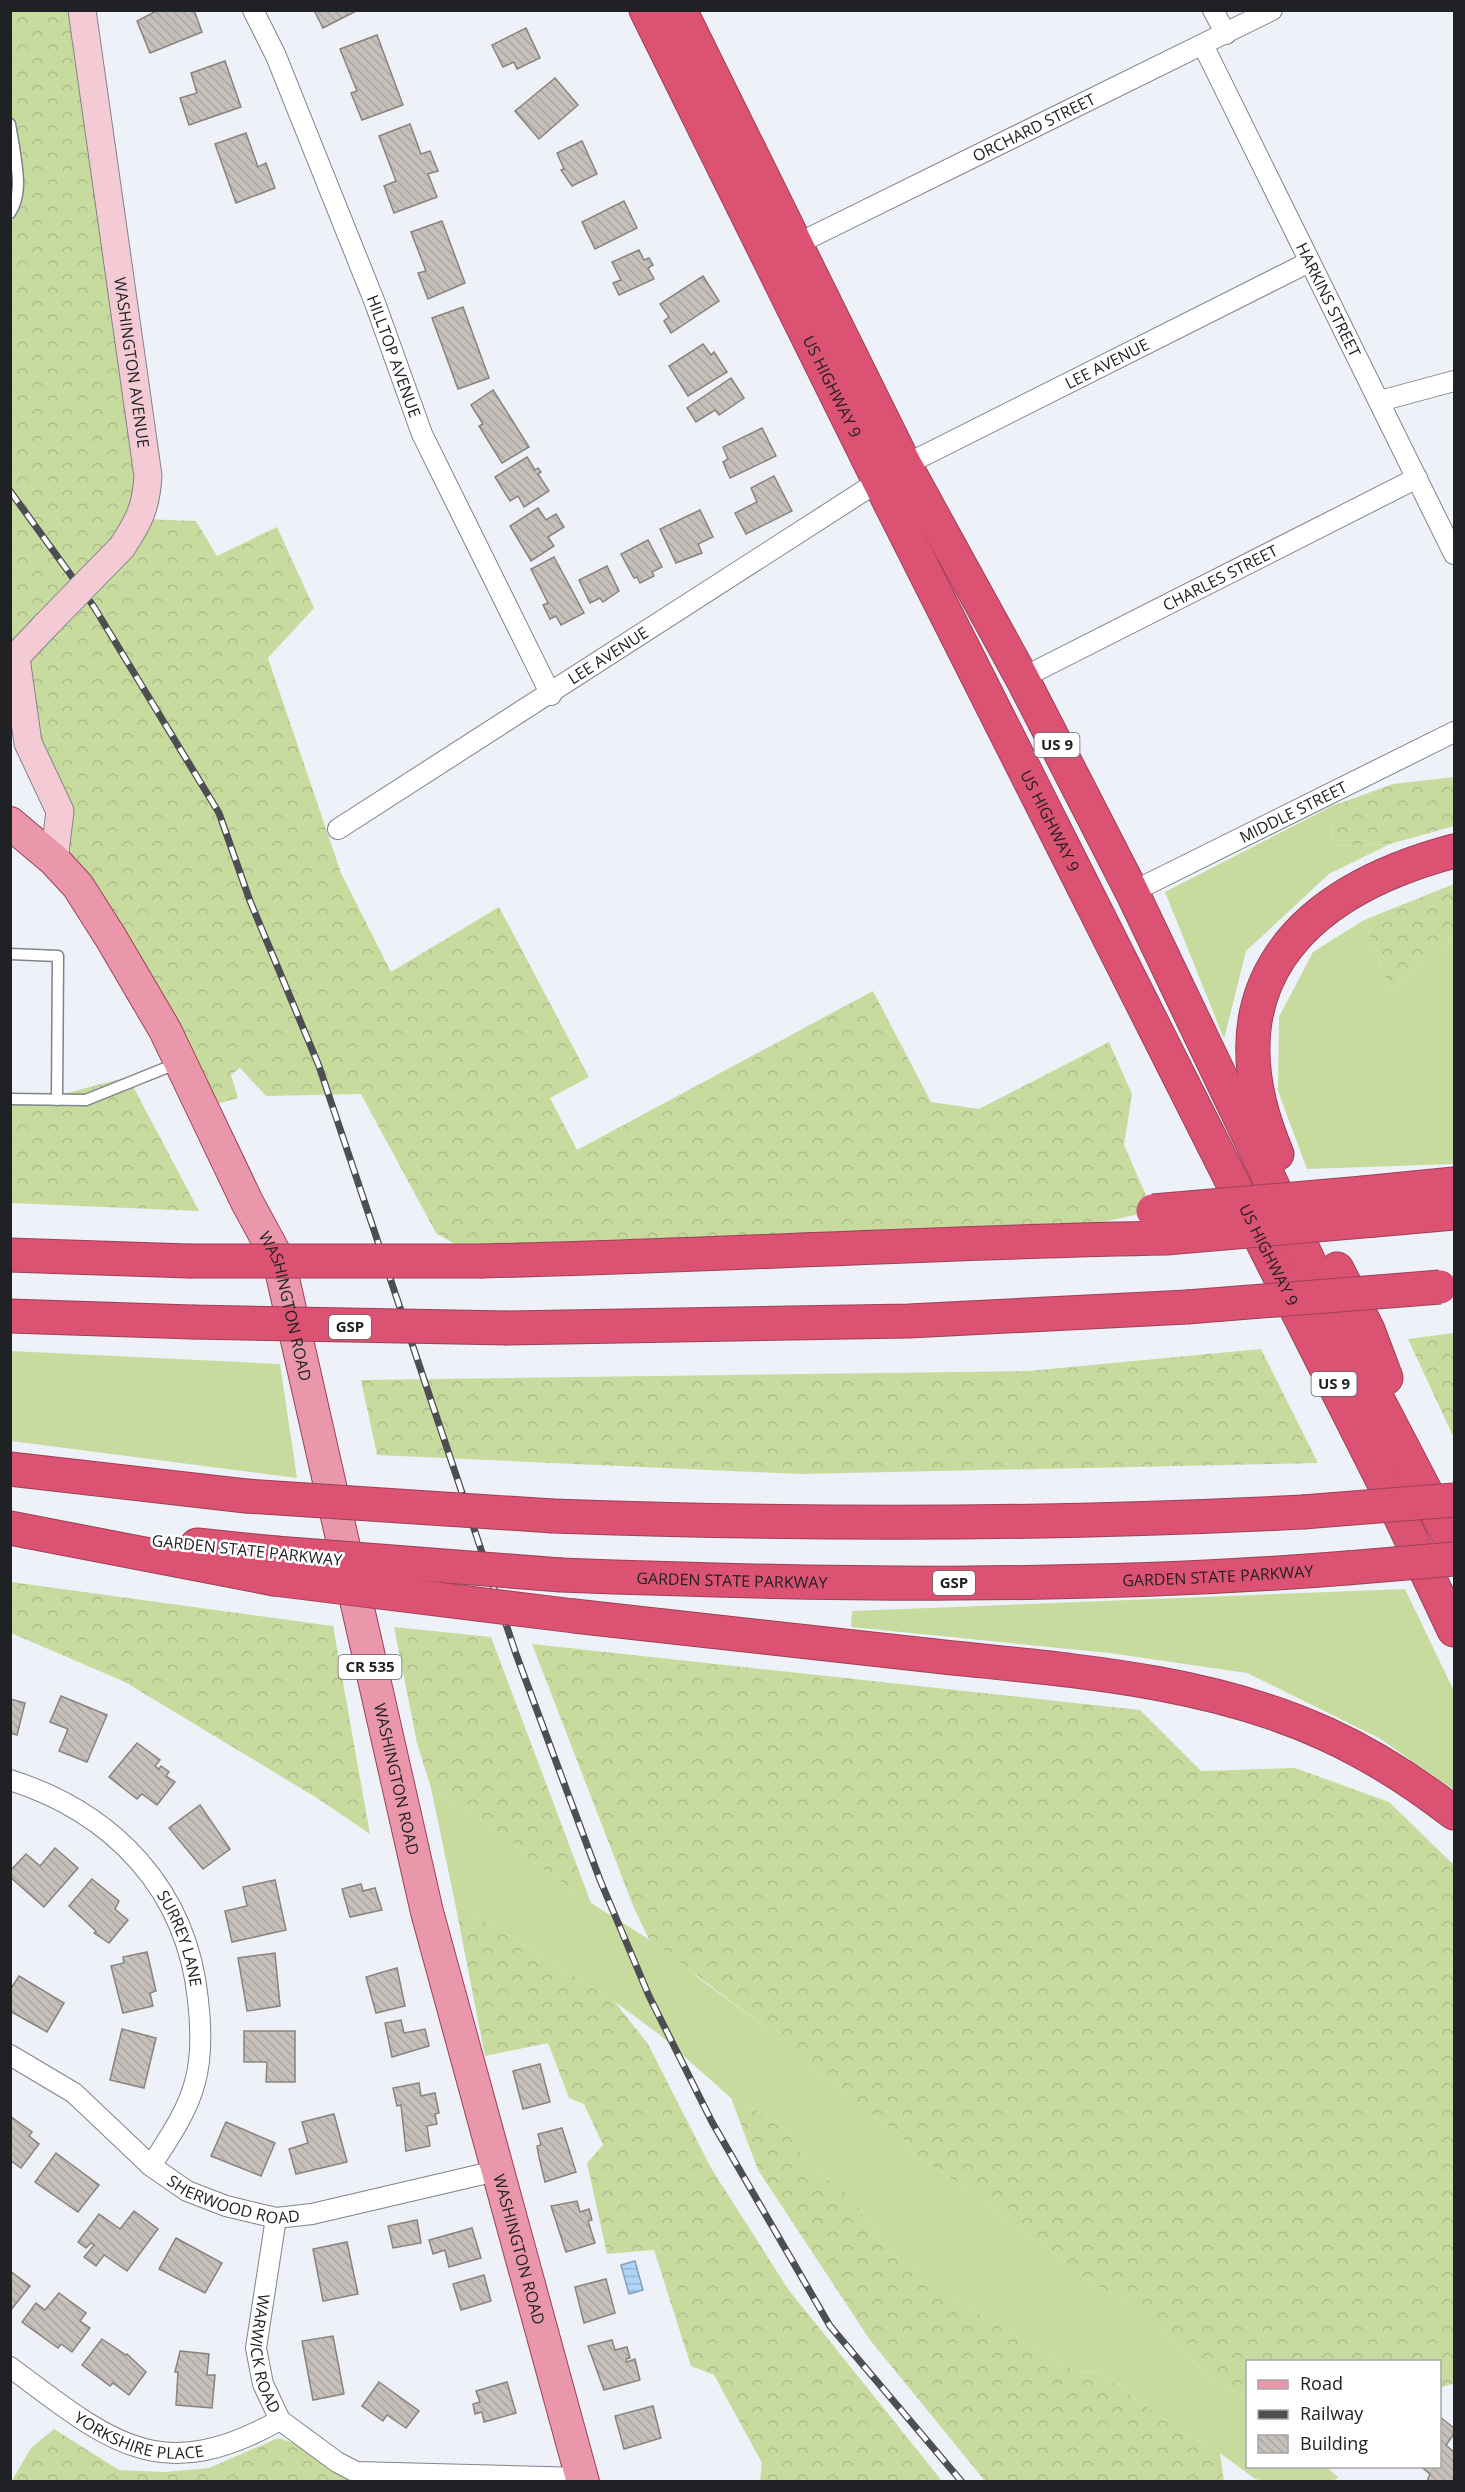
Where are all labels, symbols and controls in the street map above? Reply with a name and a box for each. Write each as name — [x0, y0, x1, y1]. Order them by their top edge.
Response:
street label: ORCHARD STREET — [969, 88, 1099, 167]
street label: HARKINS STREET — [1291, 239, 1366, 361]
street label: WASHINGTON AVENUE — [109, 276, 155, 449]
street label: HILLTOP AVENUE — [362, 291, 426, 421]
street label: US HIGHWAY 9 — [798, 332, 867, 441]
street label: LEE AVENUE — [1061, 333, 1153, 394]
street label: CHARLES STREET — [1159, 539, 1281, 616]
street label: LEE AVENUE — [564, 621, 652, 689]
road number: US 9 — [1034, 733, 1080, 757]
street label: US HIGHWAY 9 — [1015, 766, 1085, 876]
street label: MIDDLE STREET — [1236, 776, 1351, 848]
street label: US HIGHWAY 9 — [1234, 1200, 1304, 1310]
street label: WASHINGTON ROAD — [254, 1227, 317, 1383]
road number: GSP — [329, 1315, 371, 1339]
road number: US 9 — [1312, 1372, 1356, 1396]
street label: GARDEN STATE PARKWAY — [151, 1529, 343, 1571]
street label: GARDEN STATE PARKWAY — [1122, 1560, 1314, 1591]
street label: GARDEN STATE PARKWAY — [636, 1567, 828, 1593]
road number: GSP — [933, 1571, 975, 1595]
road number: CR 535 — [338, 1655, 401, 1679]
street label: WASHINGTON ROAD — [369, 1701, 425, 1857]
street label: SURREY LANE — [152, 1886, 207, 1988]
street label: SHERWOOD ROAD — [163, 2170, 301, 2229]
street label: WASHINGTON ROAD — [488, 2171, 550, 2327]
street label: WARWICK ROAD — [245, 2292, 286, 2417]
legend — [1246, 2360, 1441, 2468]
text: Road — [1300, 2371, 1343, 2395]
text: Railway — [1300, 2401, 1364, 2425]
street label: YORKSHIRE PLACE — [70, 2406, 205, 2464]
text: Building — [1300, 2431, 1368, 2455]

